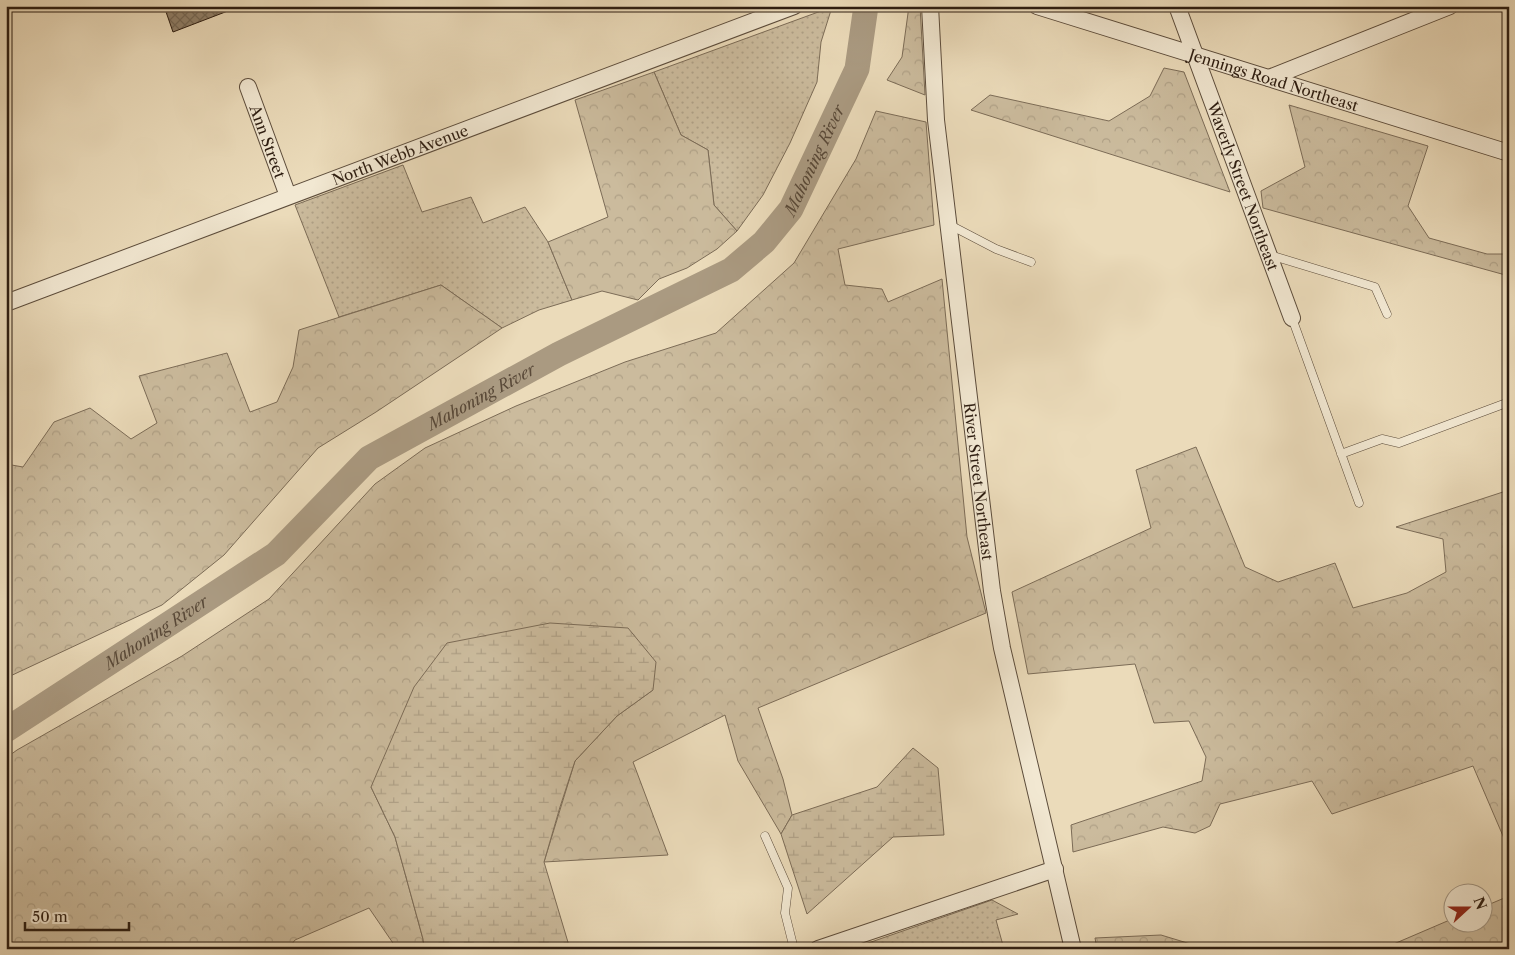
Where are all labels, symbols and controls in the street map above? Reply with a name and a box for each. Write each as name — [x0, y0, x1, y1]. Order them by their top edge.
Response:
street label: Jennings Road Northeast — [1185, 44, 1361, 115]
street label: Waverly Street Northeast — [1203, 98, 1283, 274]
water label: Mahoning River — [779, 100, 849, 220]
street label: Ann Street — [246, 101, 290, 181]
street label: North Webb Avenue — [329, 120, 471, 189]
water label: Mahoning River — [422, 358, 540, 435]
street label: River Street Northeast — [960, 402, 998, 562]
water label: Mahoning River — [98, 590, 213, 675]
north arrow — [1442, 882, 1492, 932]
text: N — [1470, 894, 1491, 912]
scale bar — [25, 900, 129, 932]
text: 50 m — [32, 907, 68, 926]

